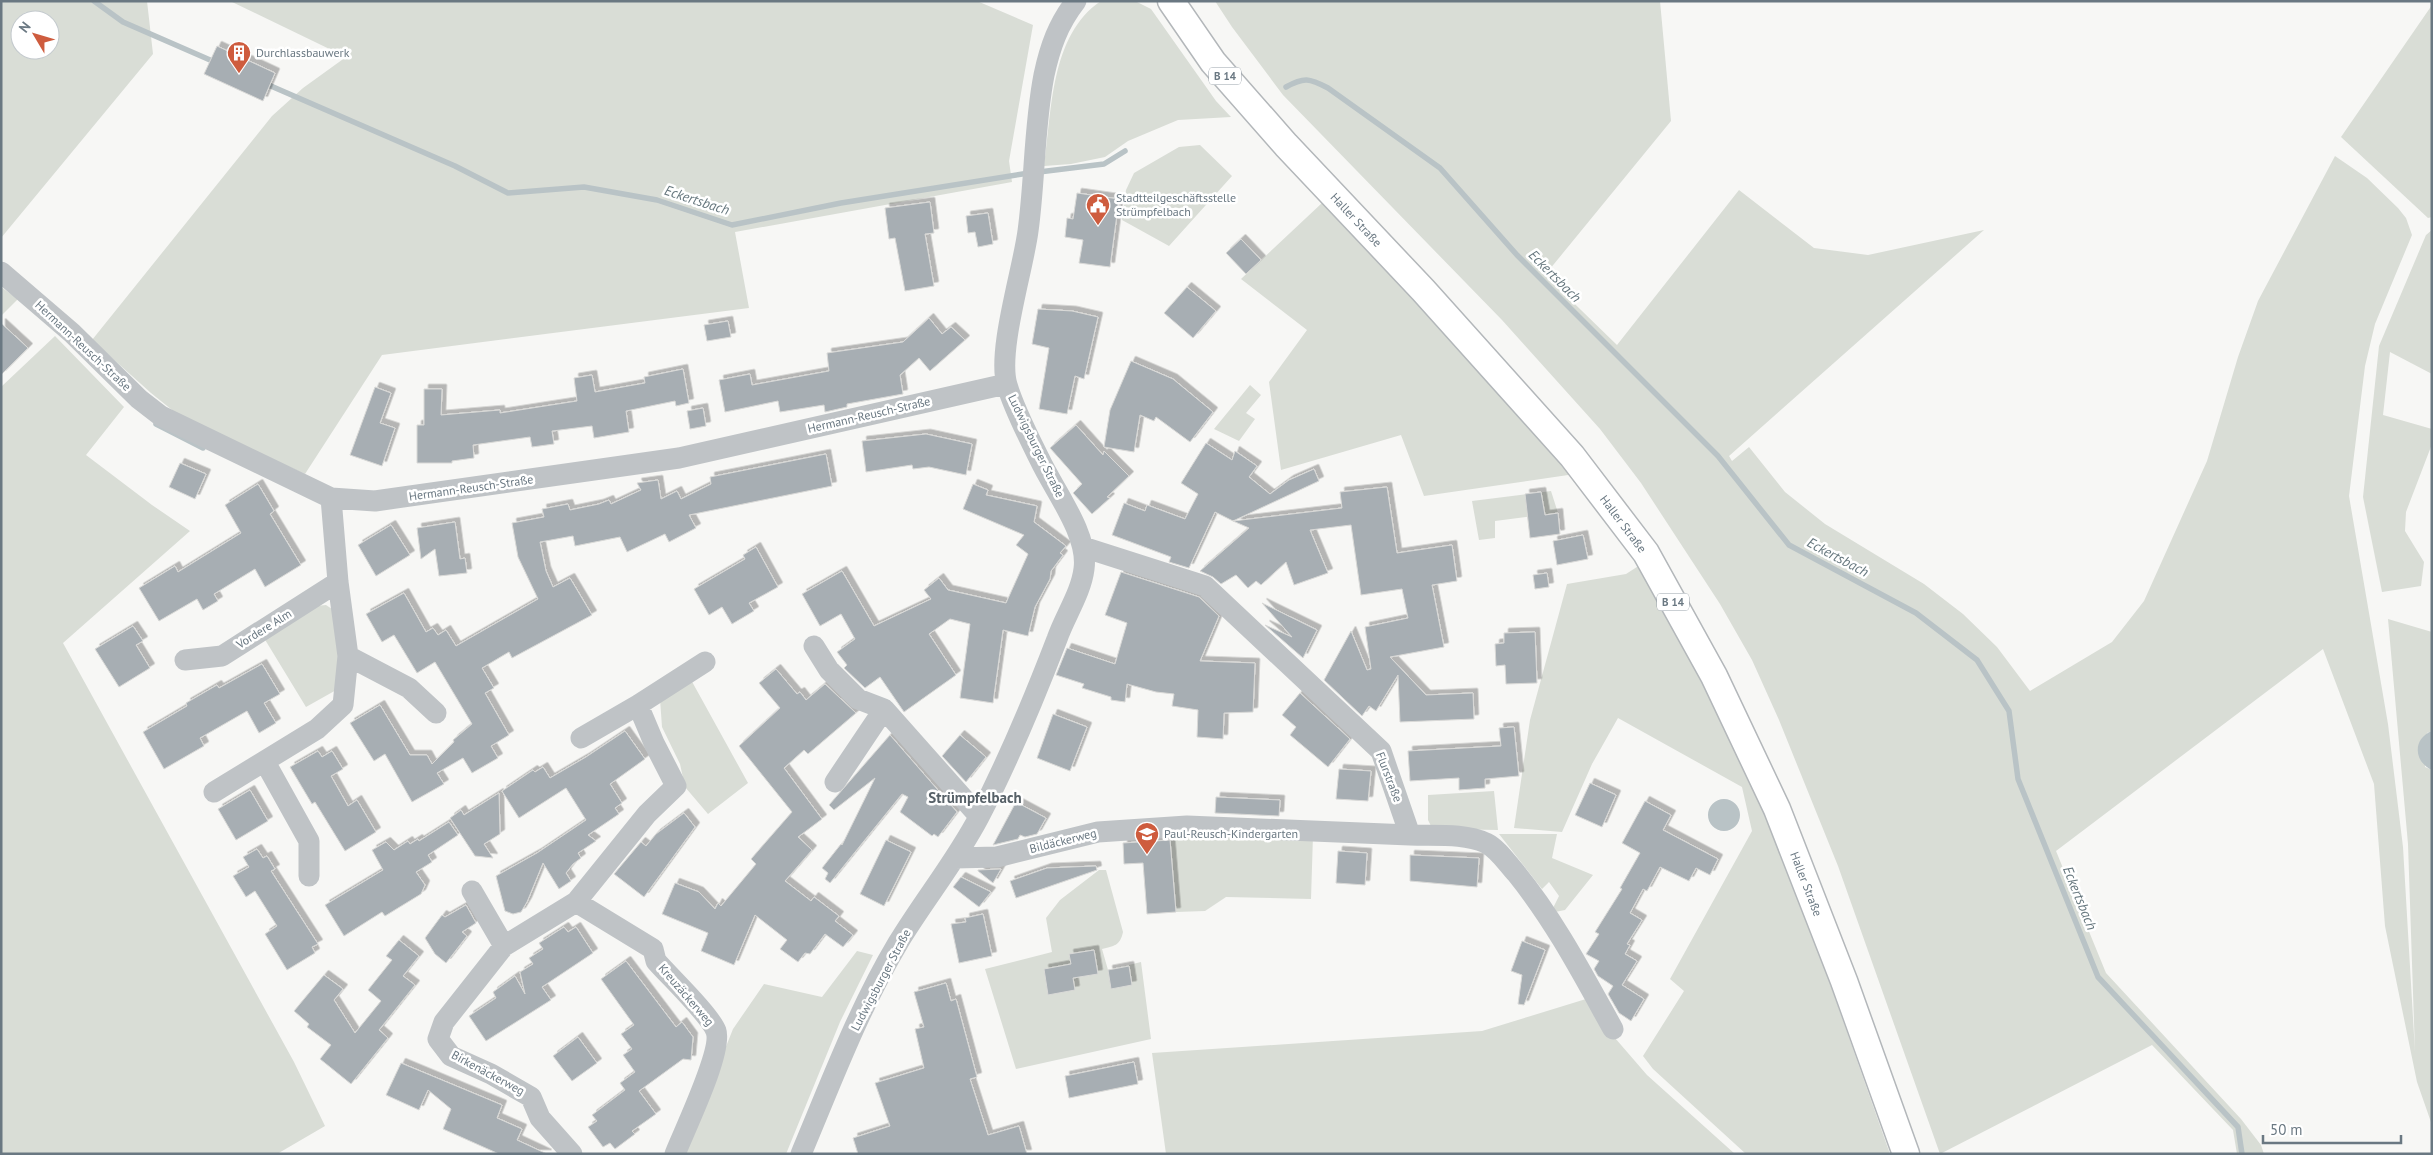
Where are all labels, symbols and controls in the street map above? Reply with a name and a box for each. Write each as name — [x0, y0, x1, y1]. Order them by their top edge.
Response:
north arrow — [10, 10, 60, 60]
text: N — [15, 18, 35, 36]
building icon: Durchlassbauwerk — [226, 40, 252, 74]
place label: Durchlassbauwerk — [256, 45, 350, 60]
road number: B 14 — [1209, 68, 1241, 84]
water label: Eckertsbach — [662, 181, 732, 219]
place label: Stadtteilgeschäftsstelle Strümpfelbach — [1116, 190, 1236, 219]
street label: Haller Straße — [1328, 190, 1385, 250]
public building icon: Stadtteilgeschäftsstelle Strümpfelbach — [1085, 192, 1111, 226]
water label: Eckertsbach — [1525, 246, 1585, 306]
street label: Hermann-Reusch-Straße — [32, 297, 134, 394]
street label: Ludwigsburger Straße — [1005, 392, 1068, 500]
street label: Hermann-Reusch-Straße — [806, 393, 932, 436]
street label: Hermann-Reusch-Straße — [408, 471, 534, 504]
street label: Haller Straße — [1597, 492, 1650, 555]
water label: Eckertsbach — [1804, 533, 1872, 581]
road number: B 14 — [1657, 594, 1689, 610]
street label: Vordere Alm — [232, 606, 294, 652]
street label: Flurstraße — [1373, 750, 1406, 804]
district label: Strümpfelbach — [928, 788, 1022, 807]
school or university icon: Paul-Reusch-Kindergarten — [1134, 821, 1160, 855]
street label: Bildäckerweg — [1028, 825, 1098, 856]
place label: Paul-Reusch-Kindergarten — [1164, 826, 1298, 841]
street label: Haller Straße — [1787, 849, 1826, 918]
water label: Eckertsbach — [2059, 863, 2101, 933]
street label: Ludwigsburger Straße — [847, 926, 914, 1033]
street label: Kreuzäckerweg — [655, 961, 717, 1029]
street label: Birkenäckerweg — [449, 1047, 527, 1098]
scale bar — [2263, 1112, 2400, 1144]
text: 50 m — [2270, 1120, 2303, 1139]

